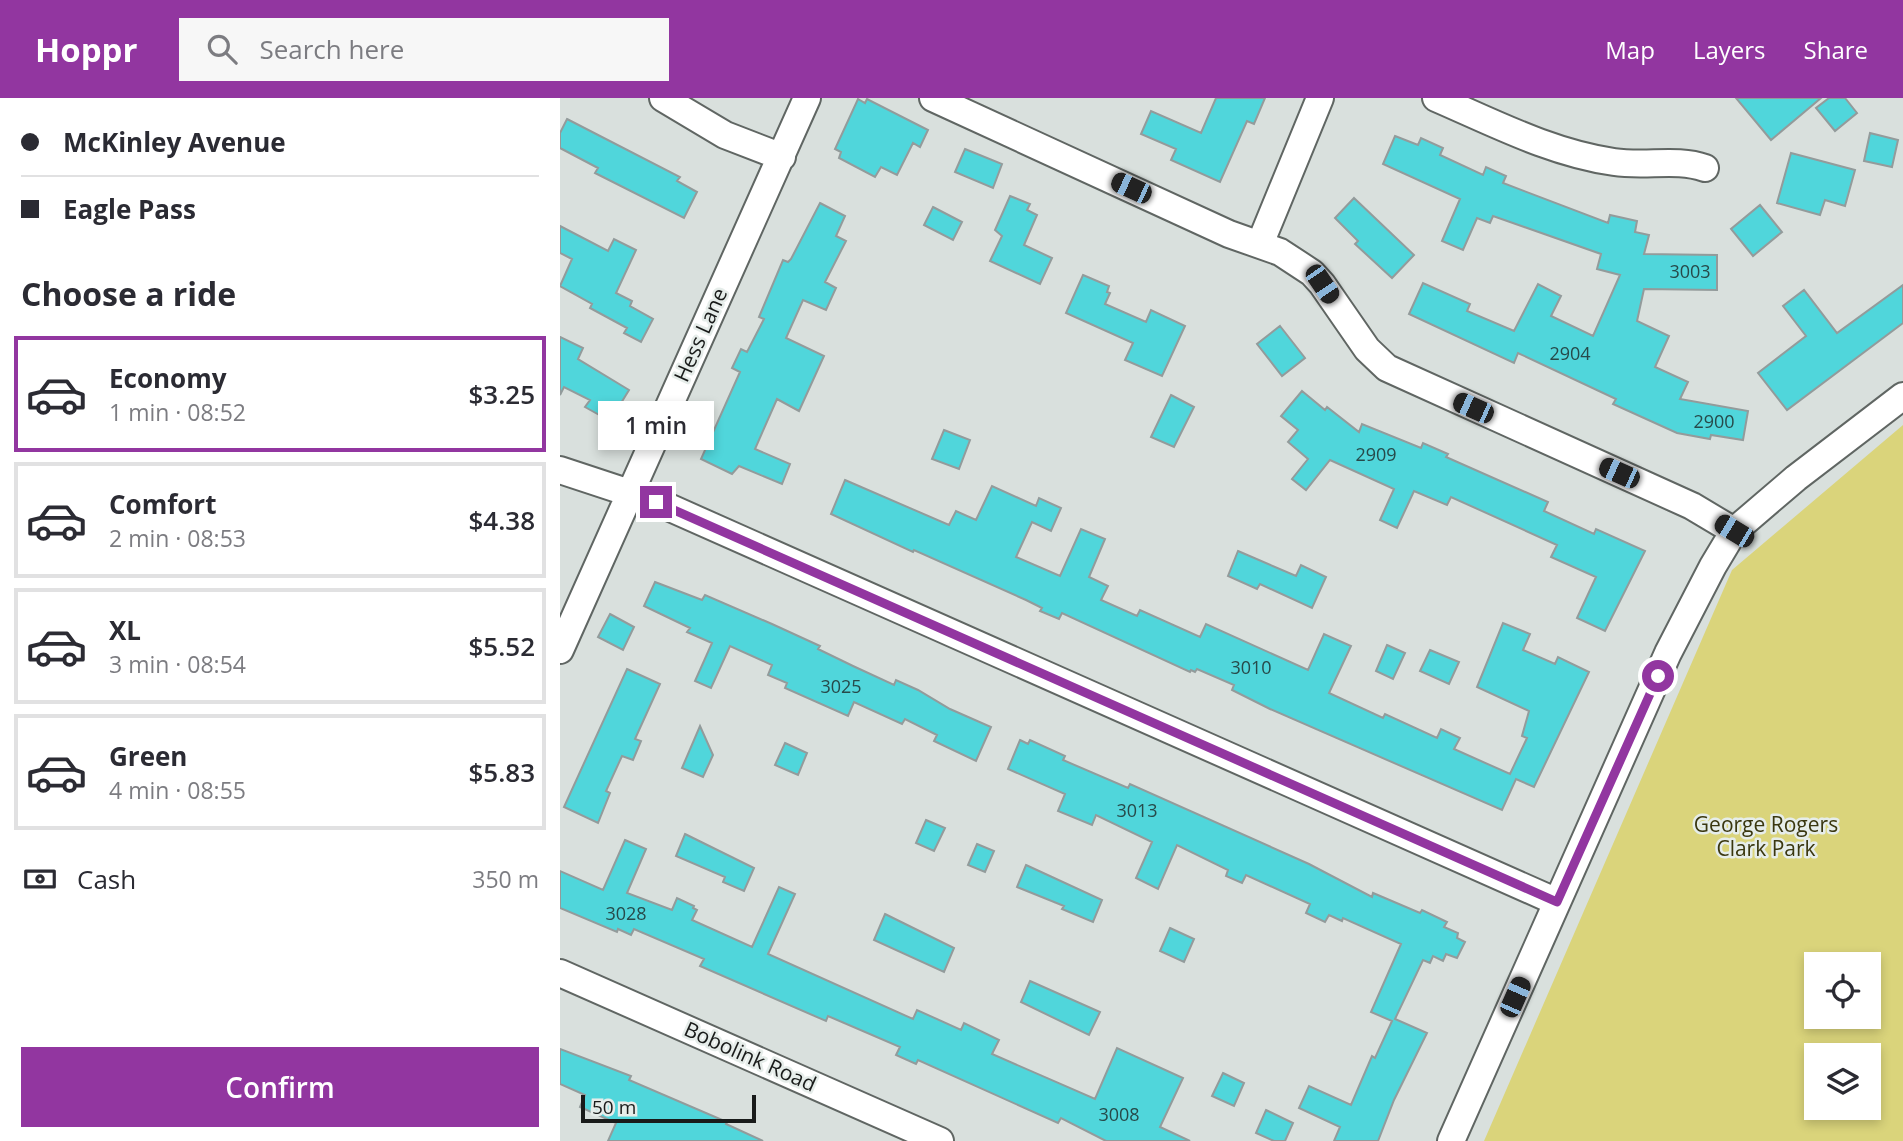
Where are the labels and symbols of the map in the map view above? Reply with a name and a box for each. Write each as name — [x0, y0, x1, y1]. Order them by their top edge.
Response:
car — [1108, 170, 1155, 206]
house number: 3003 — [1669, 259, 1711, 283]
car — [1302, 261, 1343, 307]
street label: Hess Lane — [667, 283, 733, 386]
house number: 2904 — [1549, 341, 1591, 365]
car — [1450, 390, 1497, 426]
callout: 1 min — [598, 400, 714, 450]
house number: 2900 — [1693, 409, 1735, 433]
house number: 2909 — [1355, 442, 1397, 466]
car — [1596, 455, 1643, 491]
route end — [640, 486, 672, 518]
car — [1711, 511, 1758, 551]
house number: 3010 — [1230, 655, 1272, 679]
route start — [1642, 660, 1674, 692]
house number: 3025 — [820, 674, 862, 698]
house number: 3013 — [1116, 798, 1158, 822]
park label: George Rogers Clark Park — [1694, 810, 1838, 862]
house number: 3028 — [605, 901, 647, 925]
car — [1497, 974, 1534, 1020]
street label: Bobolink Road — [680, 1014, 821, 1098]
scale bar — [581, 1092, 756, 1124]
house number: 3008 — [1098, 1102, 1140, 1126]

